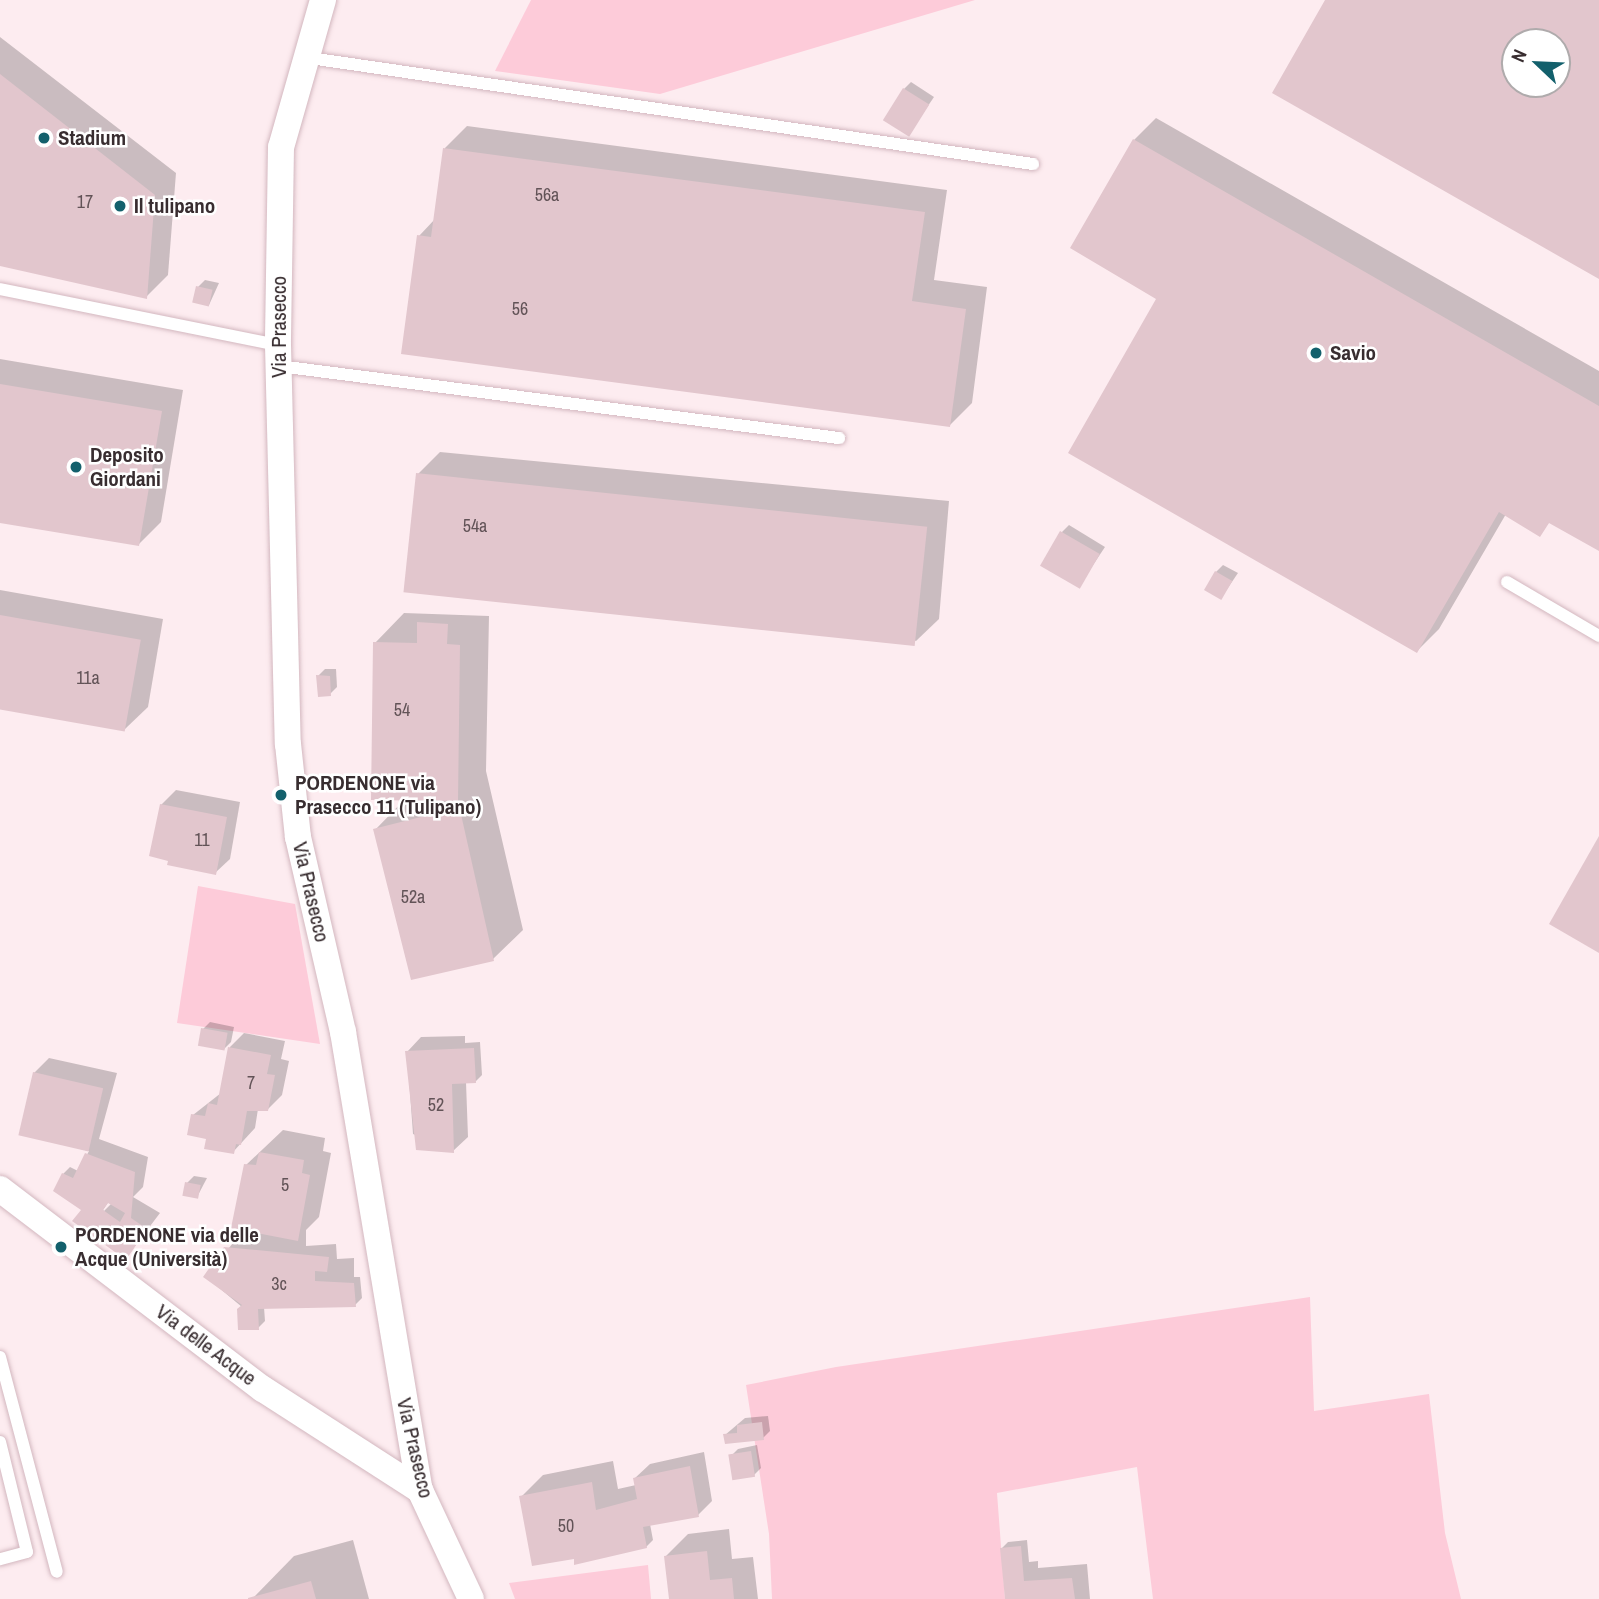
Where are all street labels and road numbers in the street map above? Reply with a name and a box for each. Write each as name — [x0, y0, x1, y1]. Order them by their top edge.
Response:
street label: Via Prasecco — [266, 276, 292, 378]
street label: Via Prasecco — [287, 839, 335, 945]
street label: Via delle Acque — [150, 1299, 262, 1391]
street label: Via Prasecco — [391, 1395, 439, 1501]

